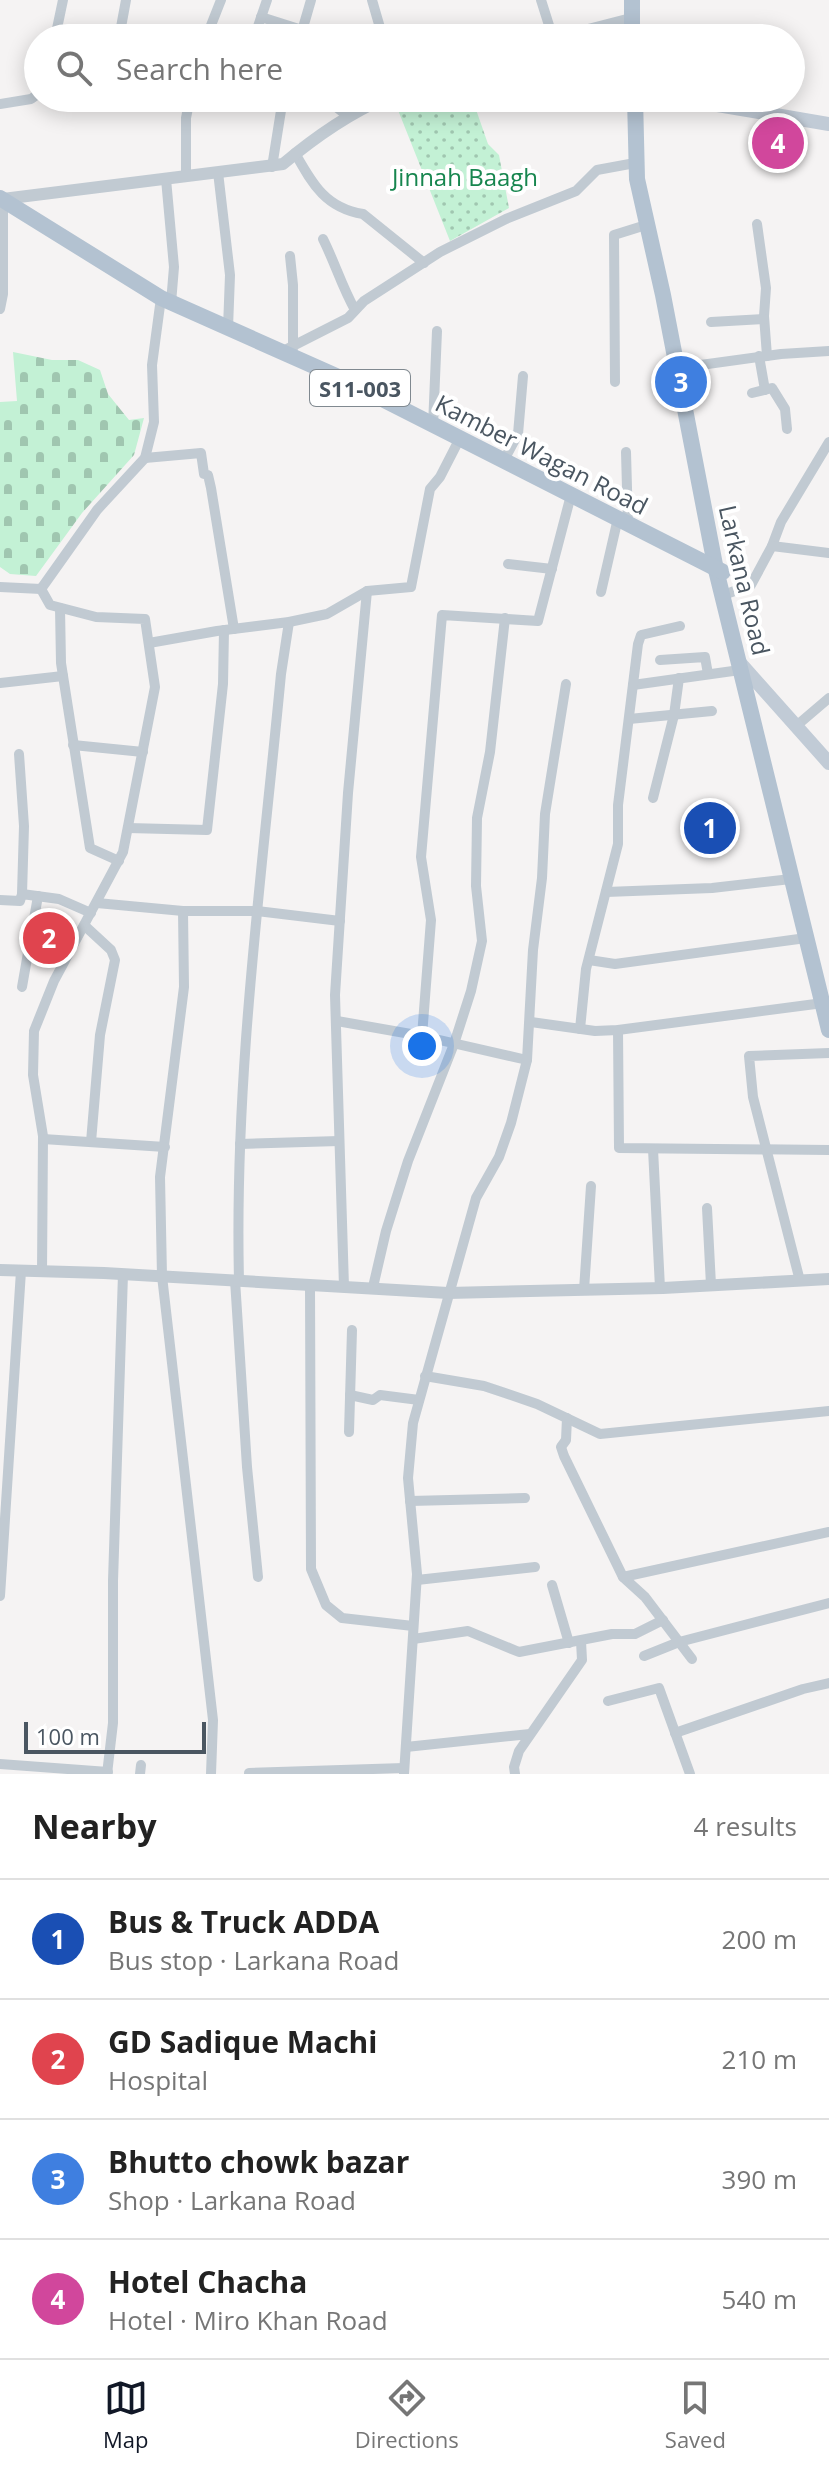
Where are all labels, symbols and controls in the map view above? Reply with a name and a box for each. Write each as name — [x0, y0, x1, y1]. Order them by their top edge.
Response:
search box — [24, 24, 805, 112]
icon: search — [52, 46, 96, 90]
text: Search here — [116, 48, 283, 89]
pin: 4 — [752, 113, 804, 173]
park label: Jinnah Baagh — [390, 160, 538, 193]
pin: 3 — [655, 352, 707, 412]
road number: S11-003 — [310, 370, 410, 406]
street label: Kamber Wagan Road — [430, 386, 654, 522]
street label: Larkana Road — [712, 502, 778, 658]
pin: 1 — [684, 798, 736, 858]
pin: 2 — [23, 908, 75, 968]
your location — [402, 1026, 442, 1066]
scale bar — [24, 1718, 206, 1754]
text: 100 m — [36, 1721, 100, 1751]
text: Nearby — [32, 1803, 157, 1849]
text: 4 results — [694, 1808, 797, 1844]
text: Bus & Truck ADDA — [108, 1901, 379, 1942]
text: 1 — [51, 1921, 65, 1957]
text: 200 m — [722, 1921, 797, 1957]
text: Bus stop · Larkana Road — [108, 1942, 399, 1978]
text: GD Sadique Machi — [108, 2021, 377, 2062]
text: 2 — [51, 2041, 65, 2077]
text: 210 m — [722, 2041, 797, 2077]
text: Hospital — [108, 2062, 208, 2098]
text: Bhutto chowk bazar — [108, 2141, 409, 2182]
text: 3 — [51, 2161, 65, 2197]
text: 390 m — [722, 2161, 797, 2197]
text: Shop · Larkana Road — [108, 2182, 356, 2218]
text: Hotel Chacha — [108, 2261, 307, 2302]
text: 4 — [51, 2281, 65, 2317]
text: 540 m — [722, 2281, 797, 2317]
text: Hotel · Miro Khan Road — [108, 2302, 388, 2338]
tab: Map — [103, 2376, 149, 2454]
tab: Directions — [355, 2376, 459, 2454]
tab: Saved — [665, 2376, 726, 2454]

